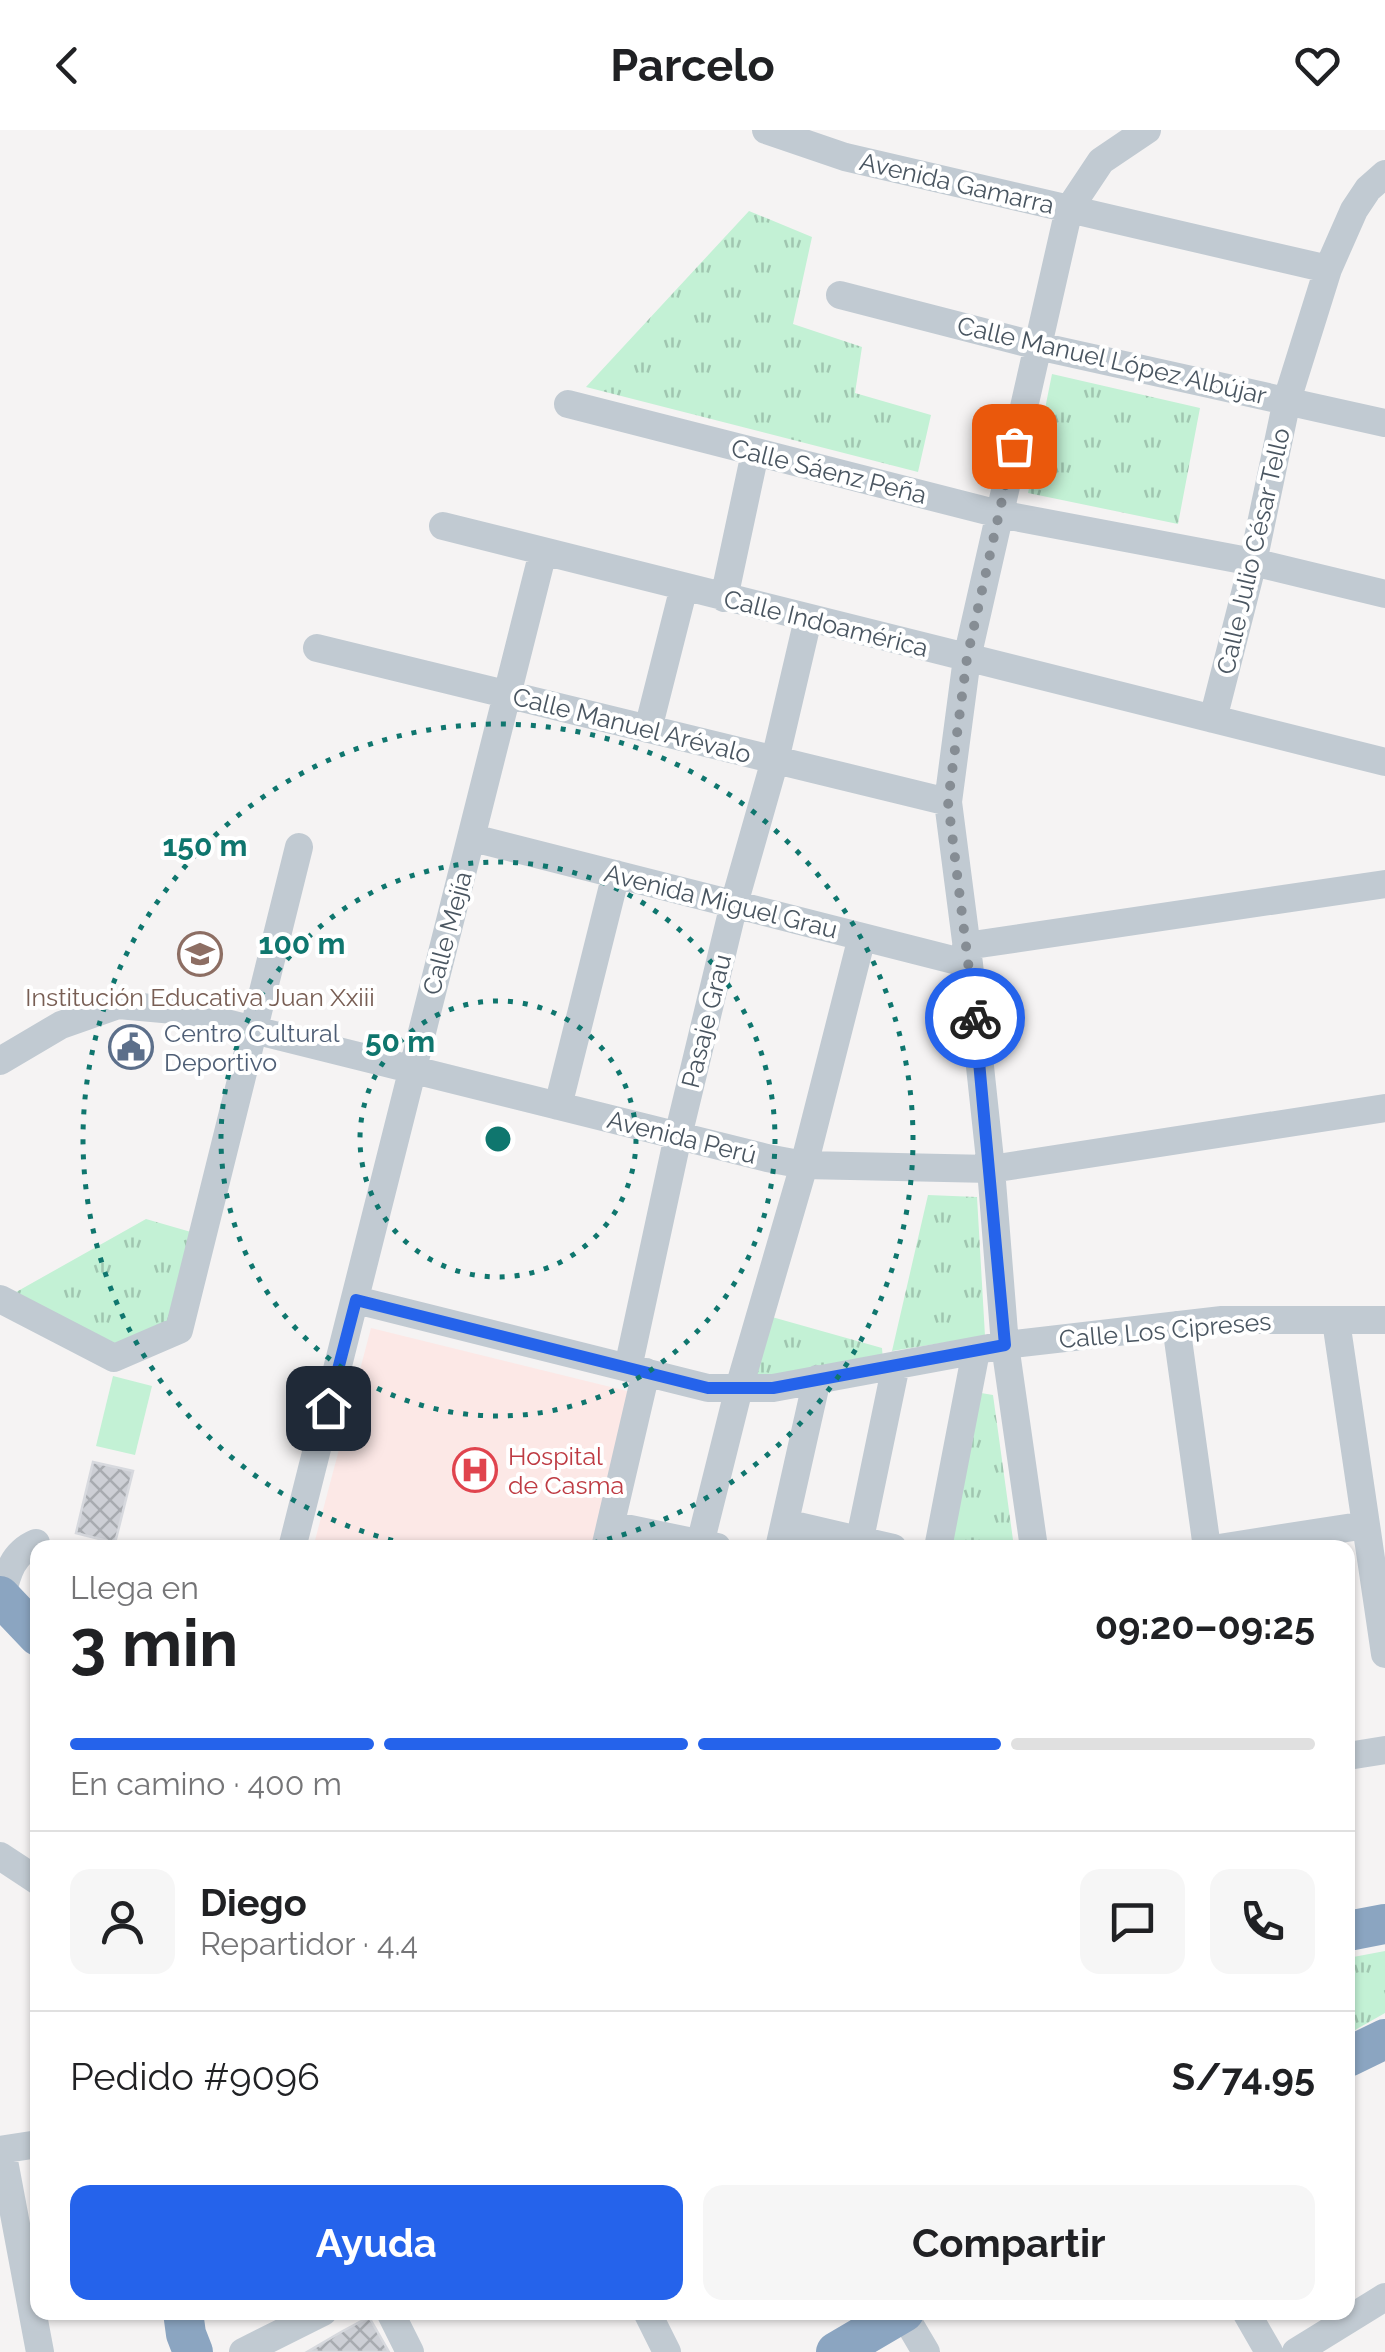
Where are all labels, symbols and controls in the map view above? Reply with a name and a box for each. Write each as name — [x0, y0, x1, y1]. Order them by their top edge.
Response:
icon: back — [40, 38, 95, 93]
icon: heart — [1290, 38, 1345, 93]
text: Parcelo — [610, 39, 775, 92]
street label: Avenida Gamarra — [857, 146, 1057, 220]
street label: Calle Manuel López Albújar — [954, 310, 1270, 410]
pin — [972, 404, 1057, 489]
icon: bag — [987, 419, 1042, 474]
street label: Calle Julio César Tello — [1210, 425, 1296, 677]
street label: Calle Sáenz Peña — [728, 432, 930, 510]
street label: Calle Indoamérica — [721, 583, 931, 663]
street label: Calle Manuel Arévalo — [510, 681, 754, 769]
text: 150 m — [163, 828, 248, 863]
street label: Avenida Miguel Grau — [601, 858, 841, 944]
street label: Calle Mejía — [416, 868, 478, 998]
text: 100 m — [259, 926, 345, 961]
school or university icon: Institución Educativa Juan Xxiii — [177, 931, 223, 977]
street label: Pasaje Grau — [675, 951, 737, 1091]
courier — [925, 968, 1025, 1068]
place label: Institución Educativa Juan Xxiii — [25, 982, 375, 1012]
icon: bike — [948, 991, 1003, 1046]
place label: Centro Cultural Deportivo — [164, 1018, 340, 1077]
public building icon: Centro Cultural Deportivo — [108, 1024, 154, 1070]
text: 50 m — [365, 1024, 435, 1059]
street label: Avenida Perú — [604, 1104, 760, 1170]
centre of rings — [480, 1121, 516, 1157]
street label: Calle Los Cipreses — [1058, 1306, 1272, 1354]
pin — [286, 1366, 371, 1451]
icon: home — [301, 1381, 356, 1436]
place label: Hospital de Casma — [508, 1441, 624, 1500]
hospital icon: Hospital de Casma — [452, 1447, 498, 1493]
text: Llega en — [70, 1569, 199, 1606]
text: 09:20–09:25 — [1095, 1603, 1315, 1648]
text: 3 min — [70, 1605, 238, 1681]
text: En camino · 400 m — [70, 1765, 342, 1802]
button: person — [70, 1869, 175, 1974]
button: chat — [1080, 1869, 1185, 1974]
button: phone — [1210, 1869, 1315, 1974]
text: Diego — [200, 1880, 307, 1925]
text: Repartidor · 4.4 — [200, 1925, 418, 1962]
text: Pedido #9096 — [70, 2054, 320, 2099]
text: S/74.95 — [1172, 2054, 1315, 2099]
button: Ayuda — [70, 2185, 683, 2300]
button: Compartir — [703, 2185, 1315, 2300]

